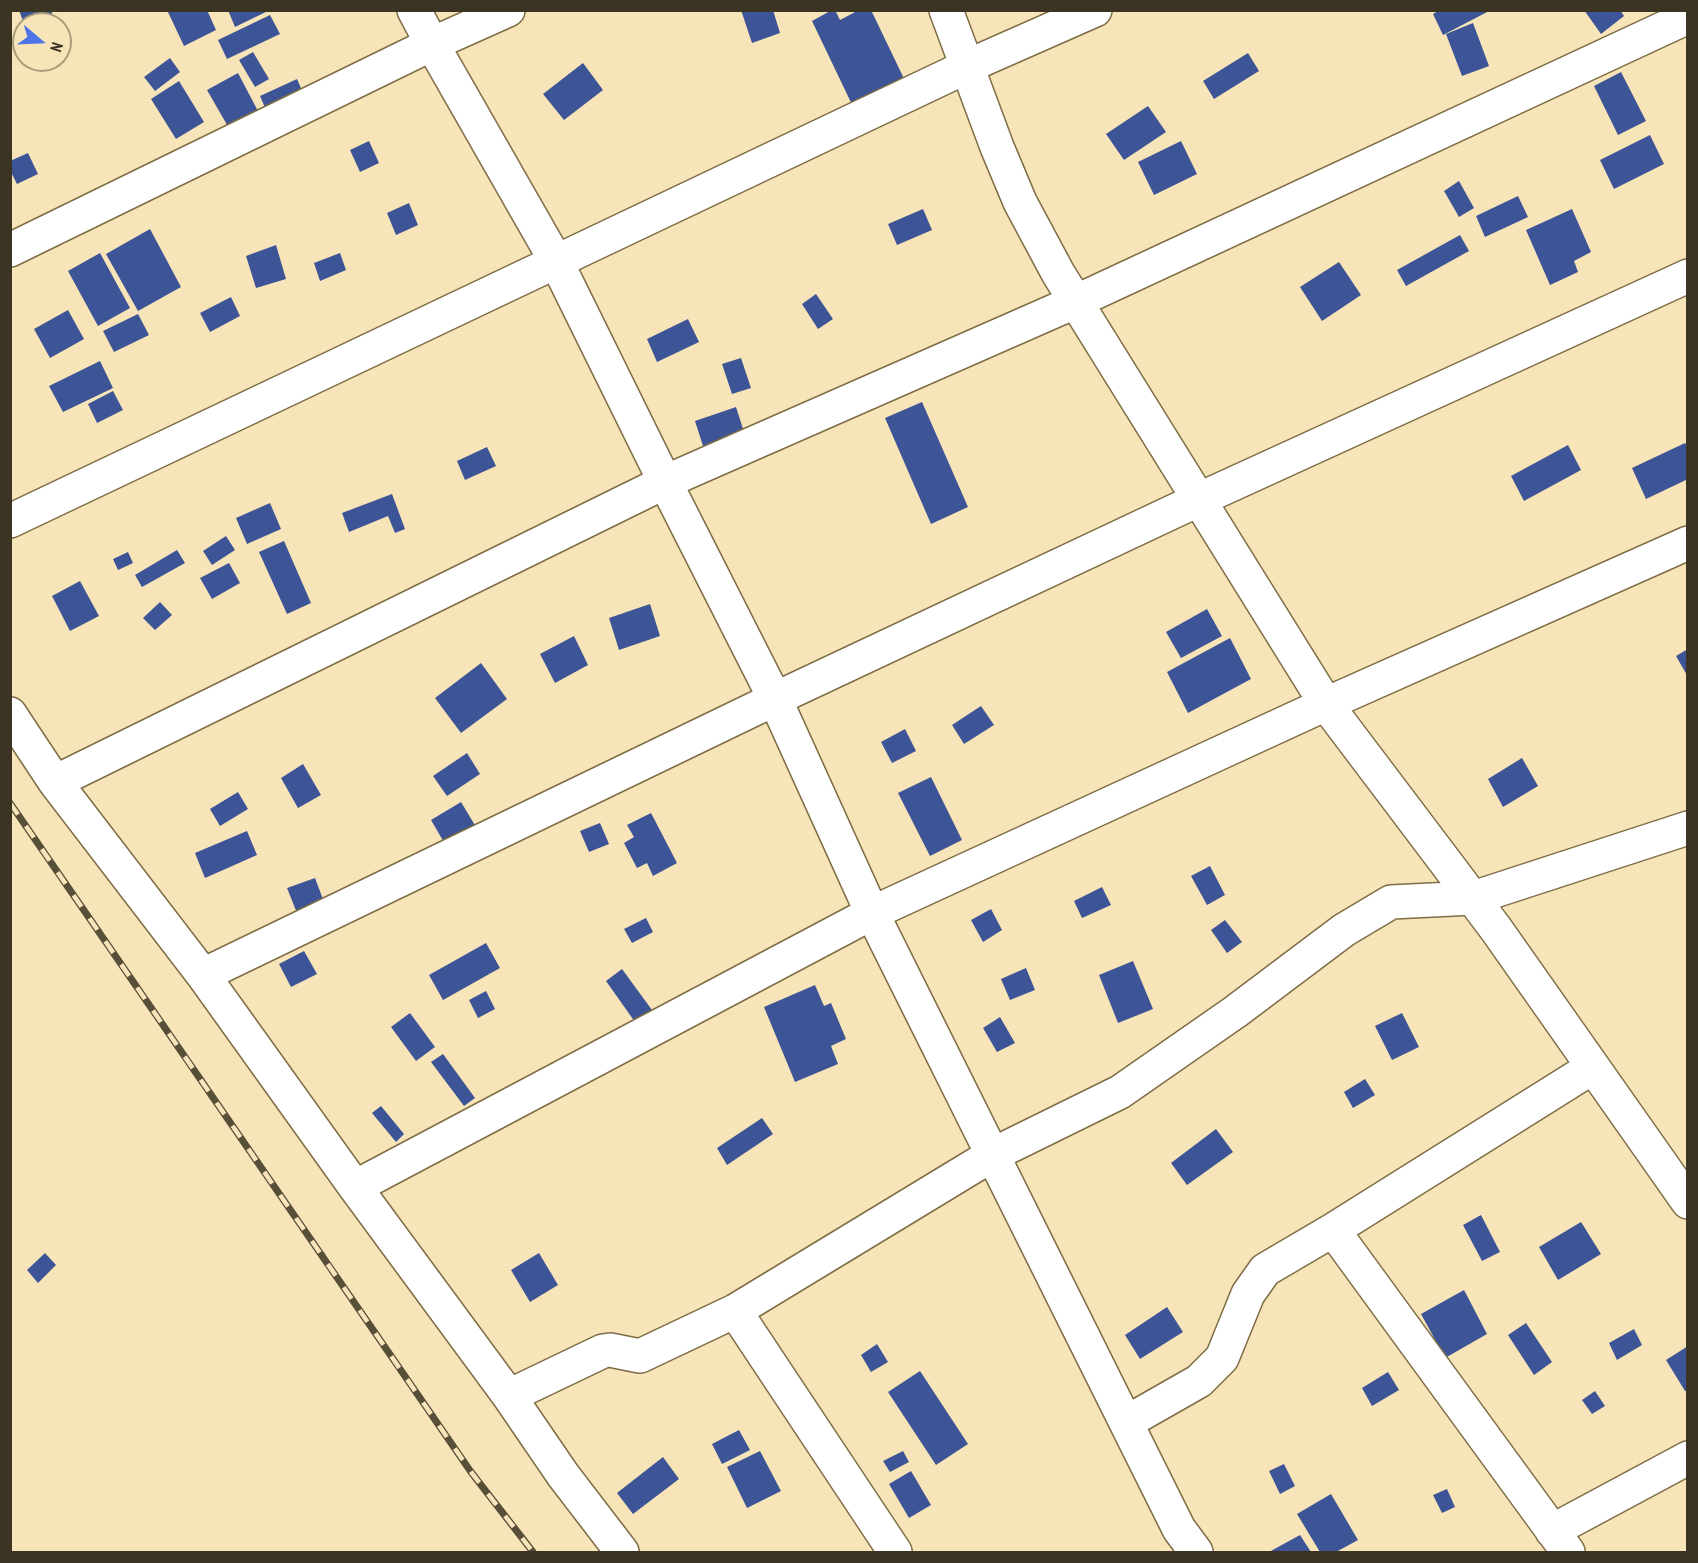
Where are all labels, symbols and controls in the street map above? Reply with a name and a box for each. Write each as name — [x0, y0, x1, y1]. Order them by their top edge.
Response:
north arrow — [12, 12, 72, 72]
text: N — [46, 40, 68, 55]

